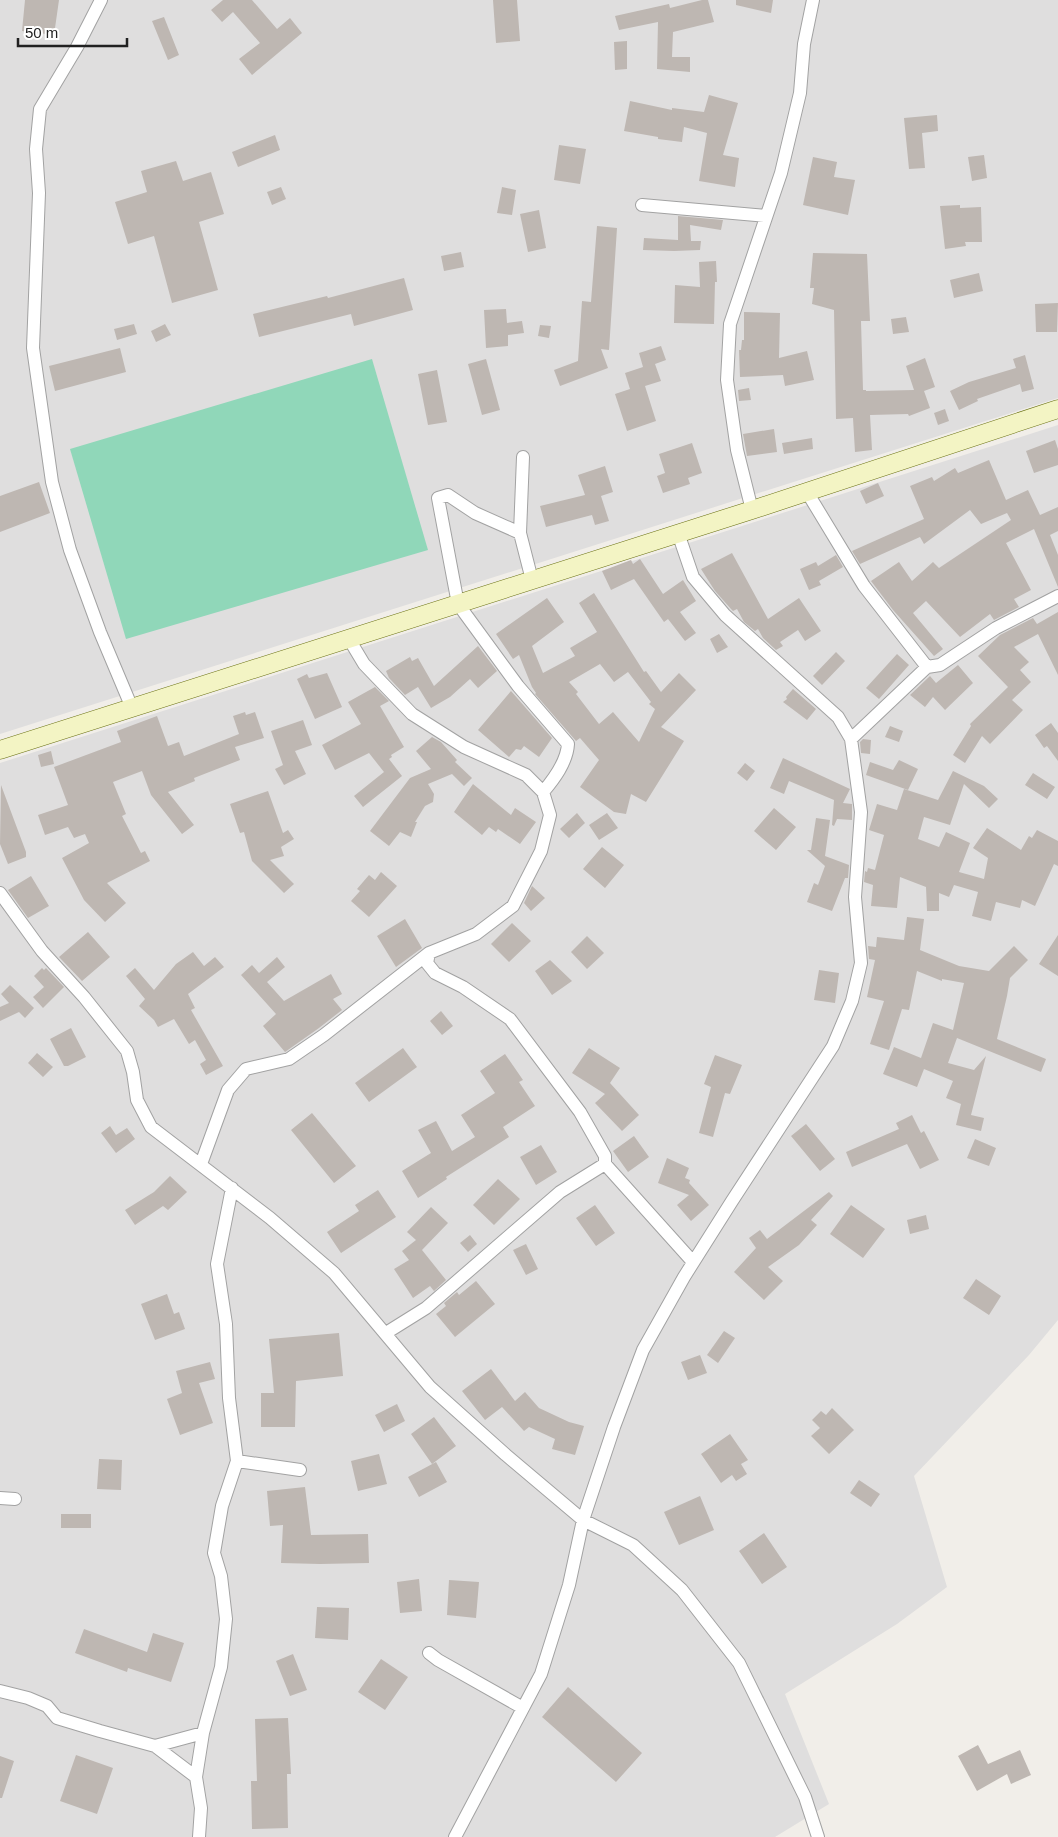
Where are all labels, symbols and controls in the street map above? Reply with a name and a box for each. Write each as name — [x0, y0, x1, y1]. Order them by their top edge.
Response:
scale bar — [18, 15, 126, 47]
text: 50 m — [25, 24, 58, 41]

